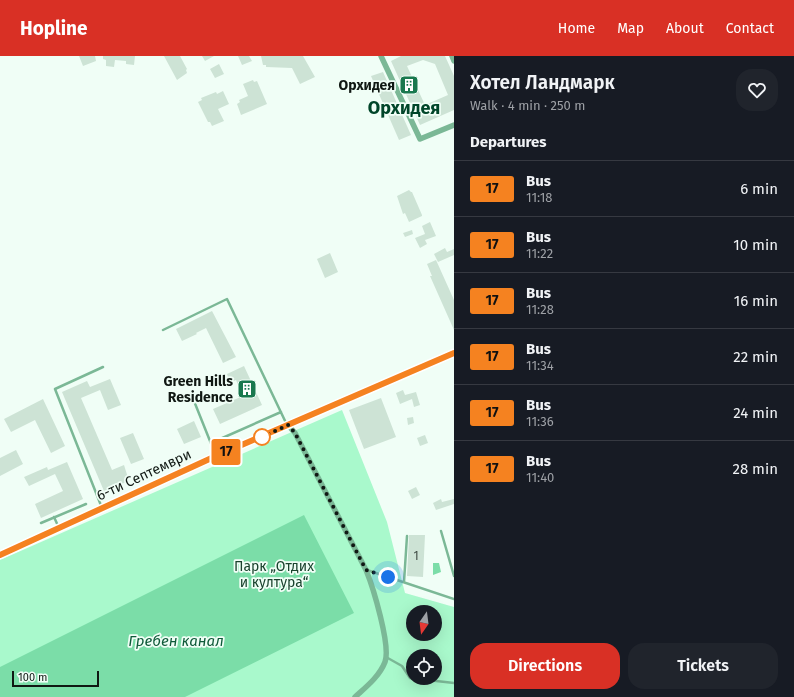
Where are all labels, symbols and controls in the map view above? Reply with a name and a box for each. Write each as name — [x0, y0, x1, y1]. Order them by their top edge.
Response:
text: Hopline — [20, 17, 88, 40]
text: Home — [558, 20, 595, 37]
text: Map — [617, 20, 644, 37]
text: About — [666, 20, 704, 37]
text: Contact — [726, 20, 774, 37]
button: heart — [736, 69, 778, 111]
text: Хотел Ландмарк — [470, 71, 615, 94]
building icon: Орхидея — [398, 74, 420, 96]
place label: Орхидея — [339, 77, 395, 94]
district label: Орхидея — [368, 97, 440, 119]
text: Walk · 4 min · 250 m — [470, 98, 585, 113]
text: Departures — [470, 133, 547, 151]
text: Bus — [526, 172, 551, 190]
text: 17 — [485, 180, 499, 197]
text: 6 min — [740, 180, 778, 198]
text: 11:18 — [526, 190, 552, 205]
text: Bus — [526, 228, 551, 246]
text: 17 — [485, 236, 499, 253]
text: 10 min — [733, 236, 778, 254]
text: 11:22 — [526, 246, 553, 261]
text: Bus — [526, 284, 551, 302]
text: 17 — [485, 292, 499, 309]
text: 16 min — [734, 292, 778, 310]
text: 11:28 — [526, 302, 554, 317]
text: Bus — [526, 340, 551, 358]
text: 17 — [485, 348, 499, 365]
text: 22 min — [733, 348, 778, 366]
text: 11:34 — [526, 358, 554, 373]
place label: Green Hills Residence — [164, 373, 233, 406]
building icon: Green Hills Residence — [236, 378, 258, 400]
text: Bus — [526, 396, 551, 414]
text: 17 — [485, 404, 499, 421]
text: 24 min — [733, 404, 778, 422]
text: 11:36 — [526, 414, 554, 429]
unlabelled marker — [253, 428, 271, 446]
line badge: 17 — [208, 439, 244, 465]
text: 17 — [219, 443, 233, 460]
street label: 6-ти Септември — [94, 446, 194, 504]
text: Bus — [526, 452, 551, 470]
text: 17 — [485, 460, 499, 477]
text: 28 min — [732, 460, 778, 478]
text: 11:40 — [526, 470, 554, 485]
house number: 1 — [413, 549, 419, 563]
park label: Парк „Отдих и култура“ — [234, 558, 314, 591]
your location — [378, 567, 398, 587]
north arrow — [406, 605, 442, 641]
map controls — [406, 605, 442, 685]
water label: Гребен канал — [128, 632, 224, 650]
button: Directions — [470, 643, 620, 689]
button: Tickets — [628, 643, 778, 689]
button: locate — [406, 649, 442, 685]
scale bar — [12, 669, 99, 688]
text: 100 m — [18, 671, 47, 684]

